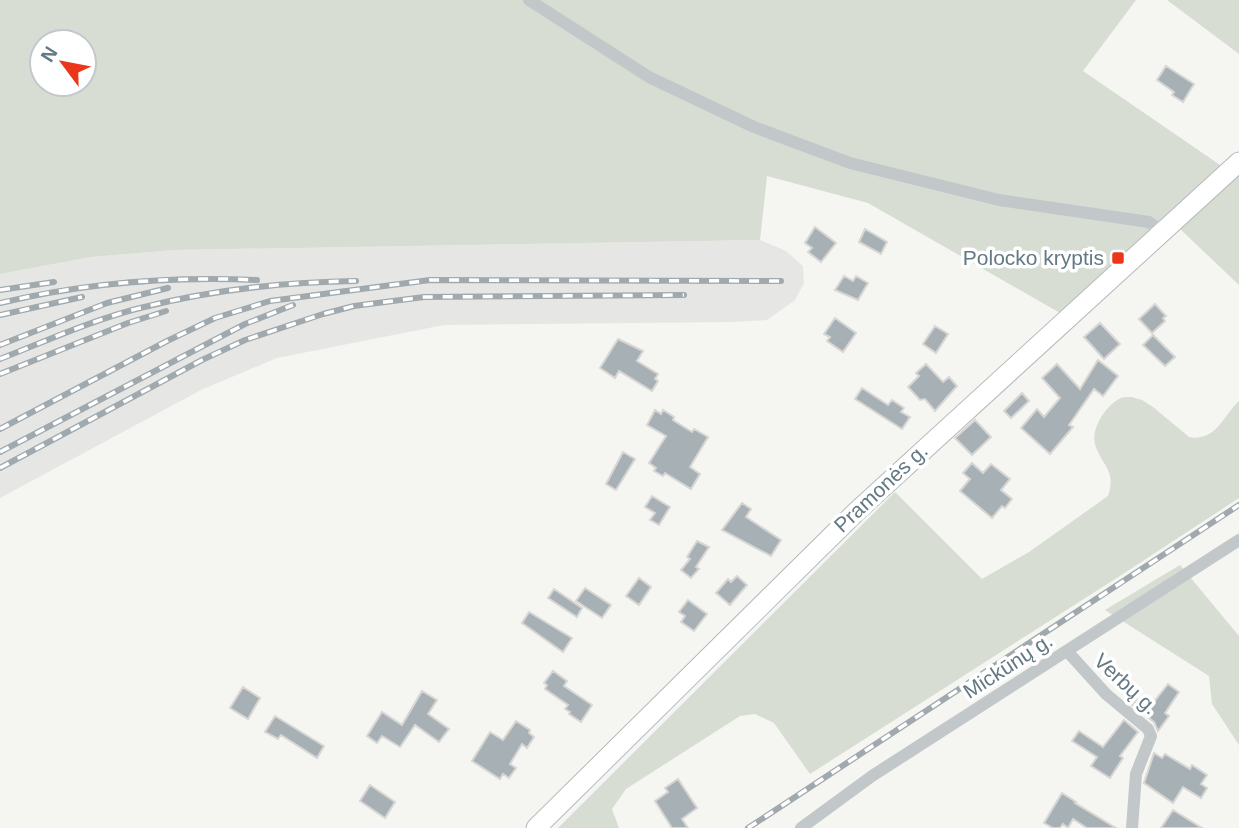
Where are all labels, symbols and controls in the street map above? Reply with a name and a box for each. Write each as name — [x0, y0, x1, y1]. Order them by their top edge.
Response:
north arrow — [28, 28, 98, 98]
text: N — [36, 43, 62, 66]
place label: Polocko kryptis — [963, 246, 1104, 269]
marker: Polocko kryptis — [1110, 250, 1126, 266]
street label: Pramonės g. — [829, 439, 932, 537]
street label: Mickūnų g. — [959, 628, 1057, 703]
street label: Verbų g. — [1090, 649, 1163, 719]

